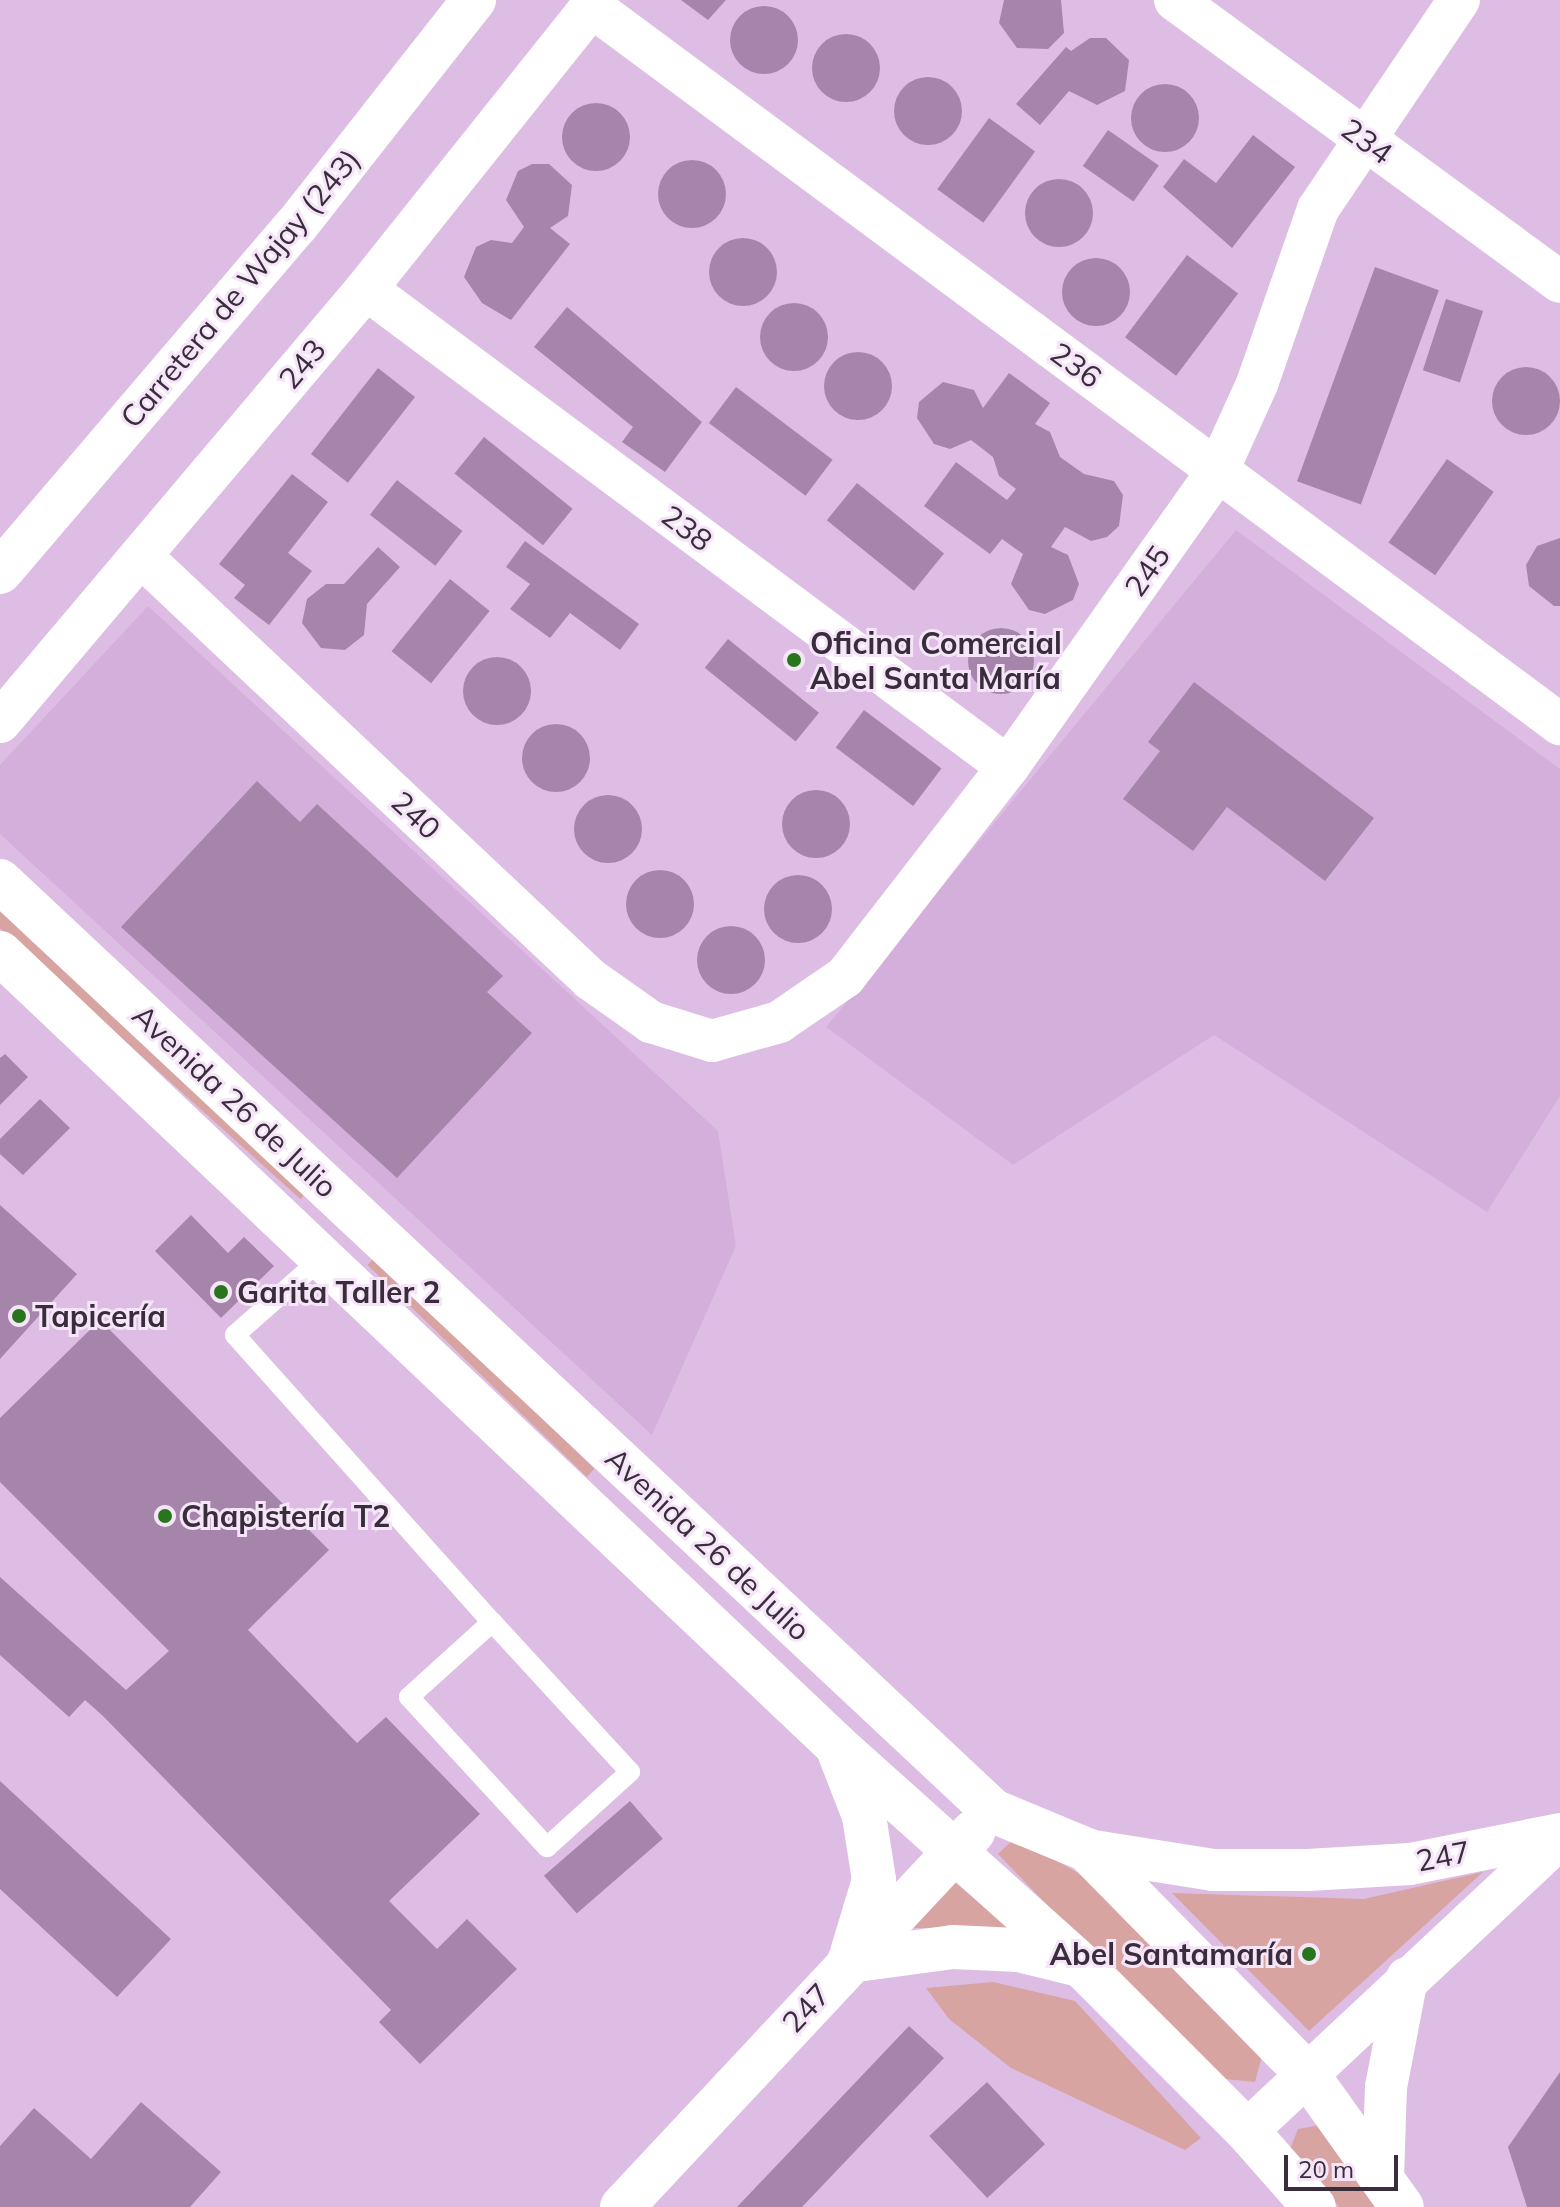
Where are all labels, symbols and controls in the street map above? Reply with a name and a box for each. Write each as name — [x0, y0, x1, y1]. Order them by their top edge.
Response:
street label: 234 — [1335, 111, 1399, 171]
street label: Carretera de Wajay (243) — [113, 141, 367, 435]
street label: 243 — [271, 332, 333, 396]
street label: 236 — [1044, 335, 1108, 395]
street label: 238 — [655, 497, 719, 559]
street label: 245 — [1117, 539, 1177, 603]
place label: Oficina Comercial Abel Santa María — [810, 625, 1062, 696]
marker: Oficina Comercial Abel Santa María — [785, 651, 803, 669]
street label: 240 — [384, 783, 448, 847]
street label: Avenida 26 de Julio — [125, 997, 345, 1205]
place label: Garita Taller 2 — [237, 1274, 441, 1310]
marker: Garita Taller 2 — [212, 1283, 230, 1301]
place label: Tapicería — [35, 1298, 166, 1334]
marker: Tapicería — [10, 1307, 28, 1325]
street label: Avenida 26 de Julio — [598, 1440, 818, 1648]
place label: Chapistería T2 — [181, 1498, 390, 1534]
marker: Chapistería T2 — [156, 1507, 174, 1525]
street label: 247 — [1413, 1833, 1473, 1879]
place label: Abel Santamaría — [1050, 1936, 1293, 1972]
marker: Abel Santamaría — [1300, 1945, 1318, 1963]
street label: 247 — [774, 1976, 838, 2040]
scale bar — [1288, 2139, 1402, 2189]
text: 20 m — [1298, 2154, 1354, 2184]

